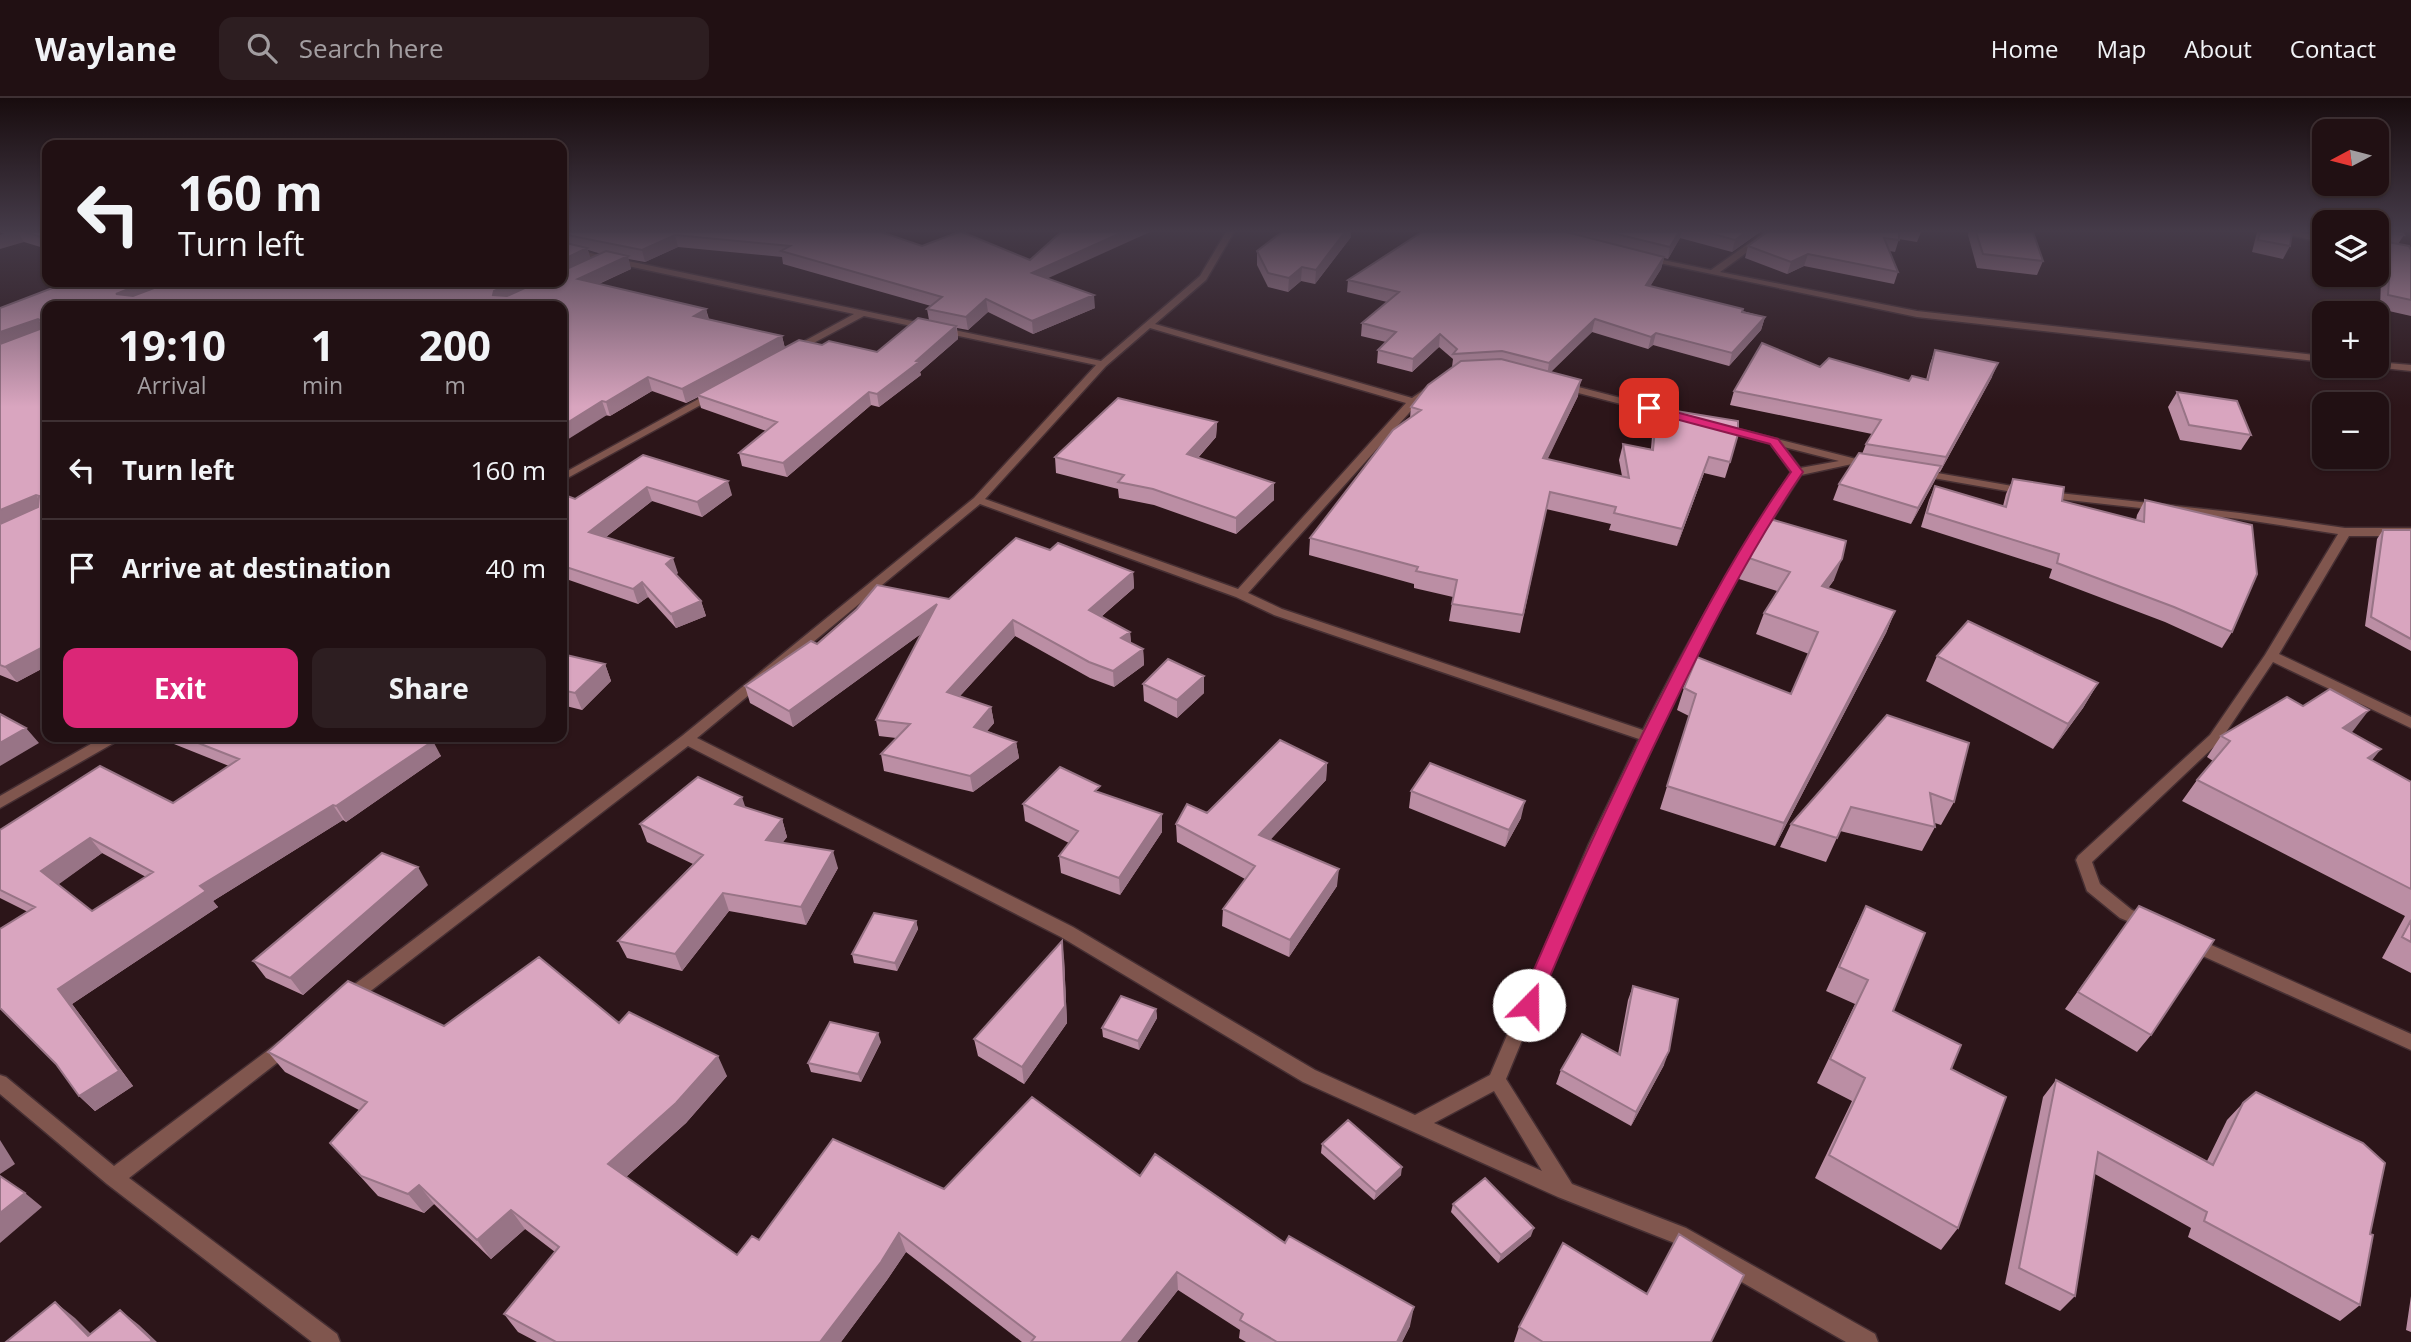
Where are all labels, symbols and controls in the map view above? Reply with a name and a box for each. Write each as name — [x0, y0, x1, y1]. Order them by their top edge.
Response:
search box — [219, 17, 709, 80]
text: Waylane — [35, 26, 177, 71]
icon: search — [243, 29, 281, 67]
text: Search here — [299, 30, 444, 66]
text: Home — [1991, 32, 2059, 65]
text: Map — [2097, 32, 2146, 65]
text: About — [2184, 32, 2252, 65]
text: Contact — [2290, 32, 2376, 65]
north arrow — [2312, 119, 2389, 196]
map controls — [2312, 119, 2389, 469]
text: 160 m — [178, 159, 323, 225]
icon: left — [63, 168, 154, 259]
button: layers — [2312, 210, 2389, 287]
text: Turn left — [178, 222, 304, 265]
button: + — [2312, 301, 2389, 378]
text: 19:10 — [118, 316, 226, 373]
text: 1 — [310, 316, 335, 373]
text: 200 — [419, 316, 491, 373]
text: Arrival — [137, 369, 207, 401]
text: min — [302, 369, 343, 401]
text: m — [444, 369, 466, 401]
pin — [1619, 378, 1679, 438]
icon: arrive — [1630, 389, 1668, 427]
button: − — [2312, 392, 2389, 469]
icon: left — [63, 451, 101, 489]
text: Turn left — [122, 452, 234, 488]
text: 160 m — [471, 452, 546, 488]
icon: arrive — [63, 549, 101, 587]
text: Arrive at destination — [122, 550, 391, 586]
text: 40 m — [485, 550, 546, 586]
button: Exit — [63, 648, 298, 728]
button: Share — [312, 648, 546, 728]
position arrow — [1492, 968, 1566, 1042]

